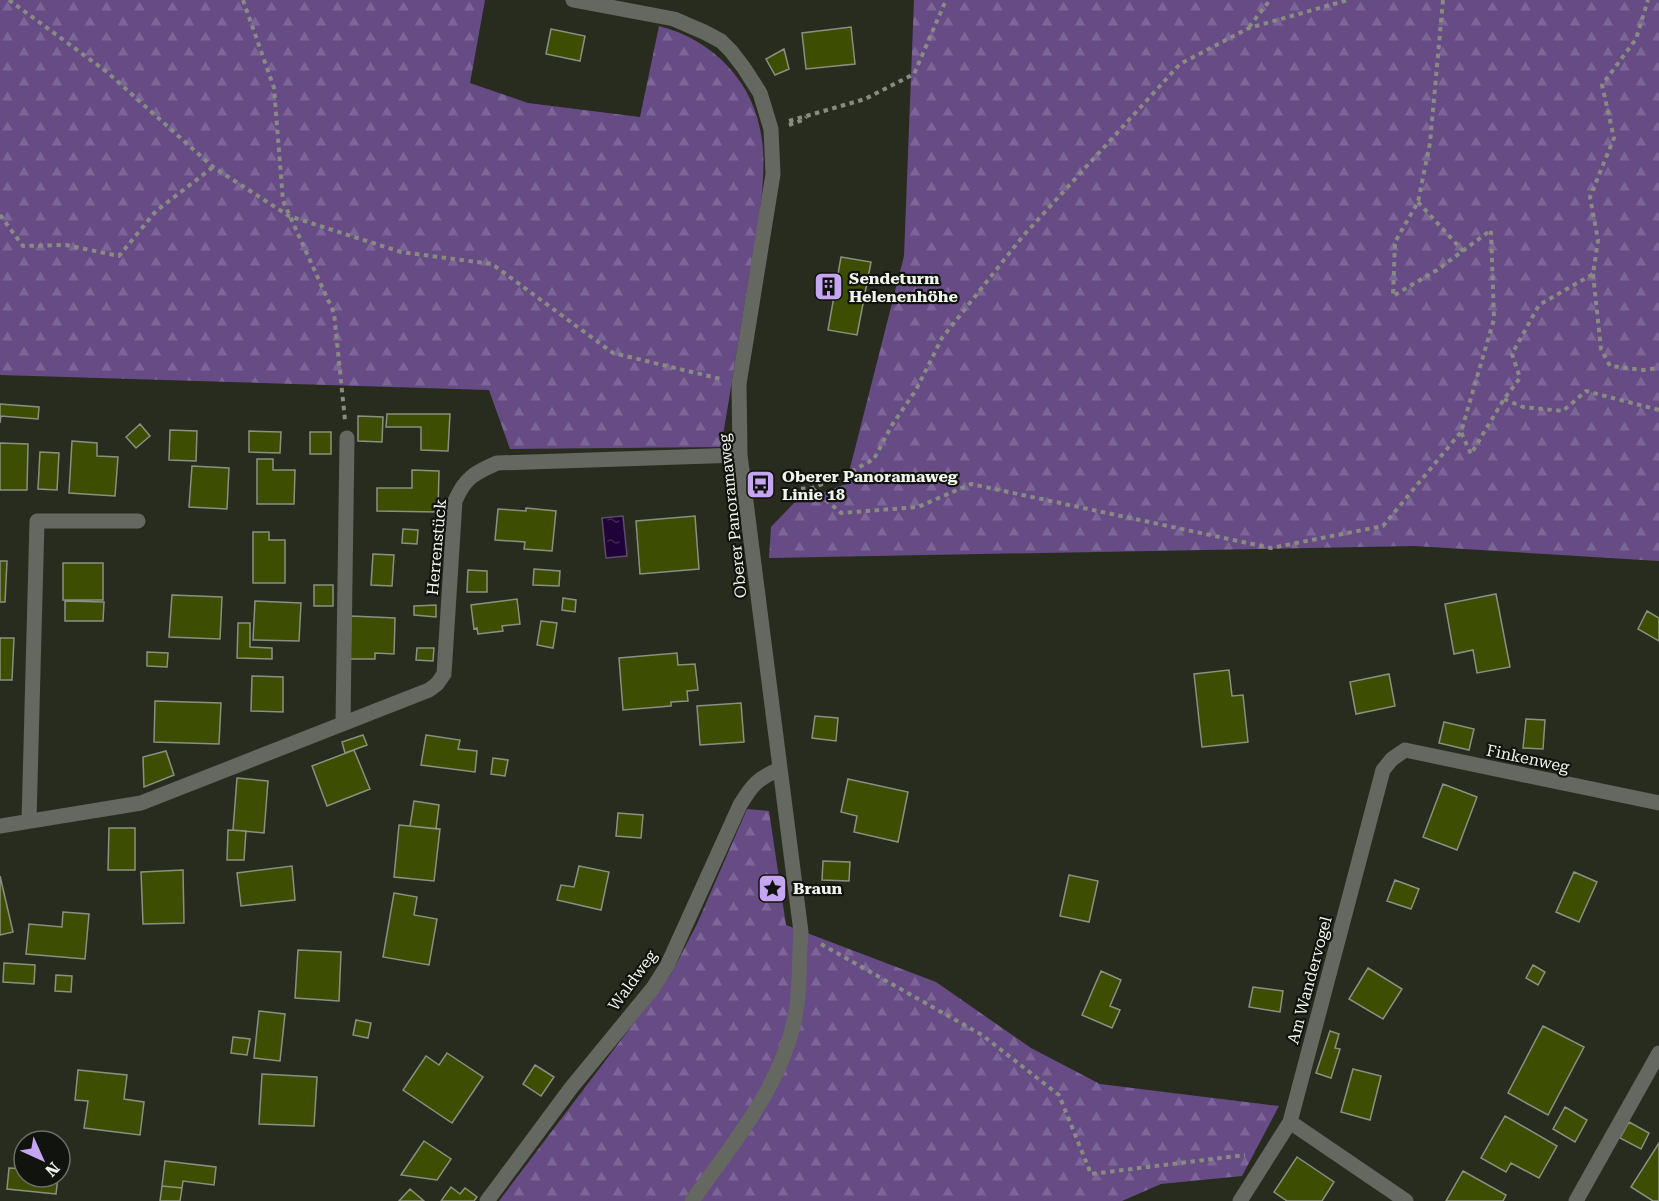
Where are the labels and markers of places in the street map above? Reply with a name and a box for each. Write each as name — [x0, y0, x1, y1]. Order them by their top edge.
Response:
place label: Sendeturm Helenenhöhe — [849, 269, 958, 306]
building icon: Sendeturm Helenenhöhe — [812, 271, 844, 303]
place label: Oberer Panoramaweg Linie 18 — [782, 467, 958, 504]
bus stop icon: Oberer Panoramaweg Linie 18 — [745, 469, 777, 501]
place icon: Braun — [756, 872, 788, 904]
place label: Braun — [793, 879, 842, 898]

